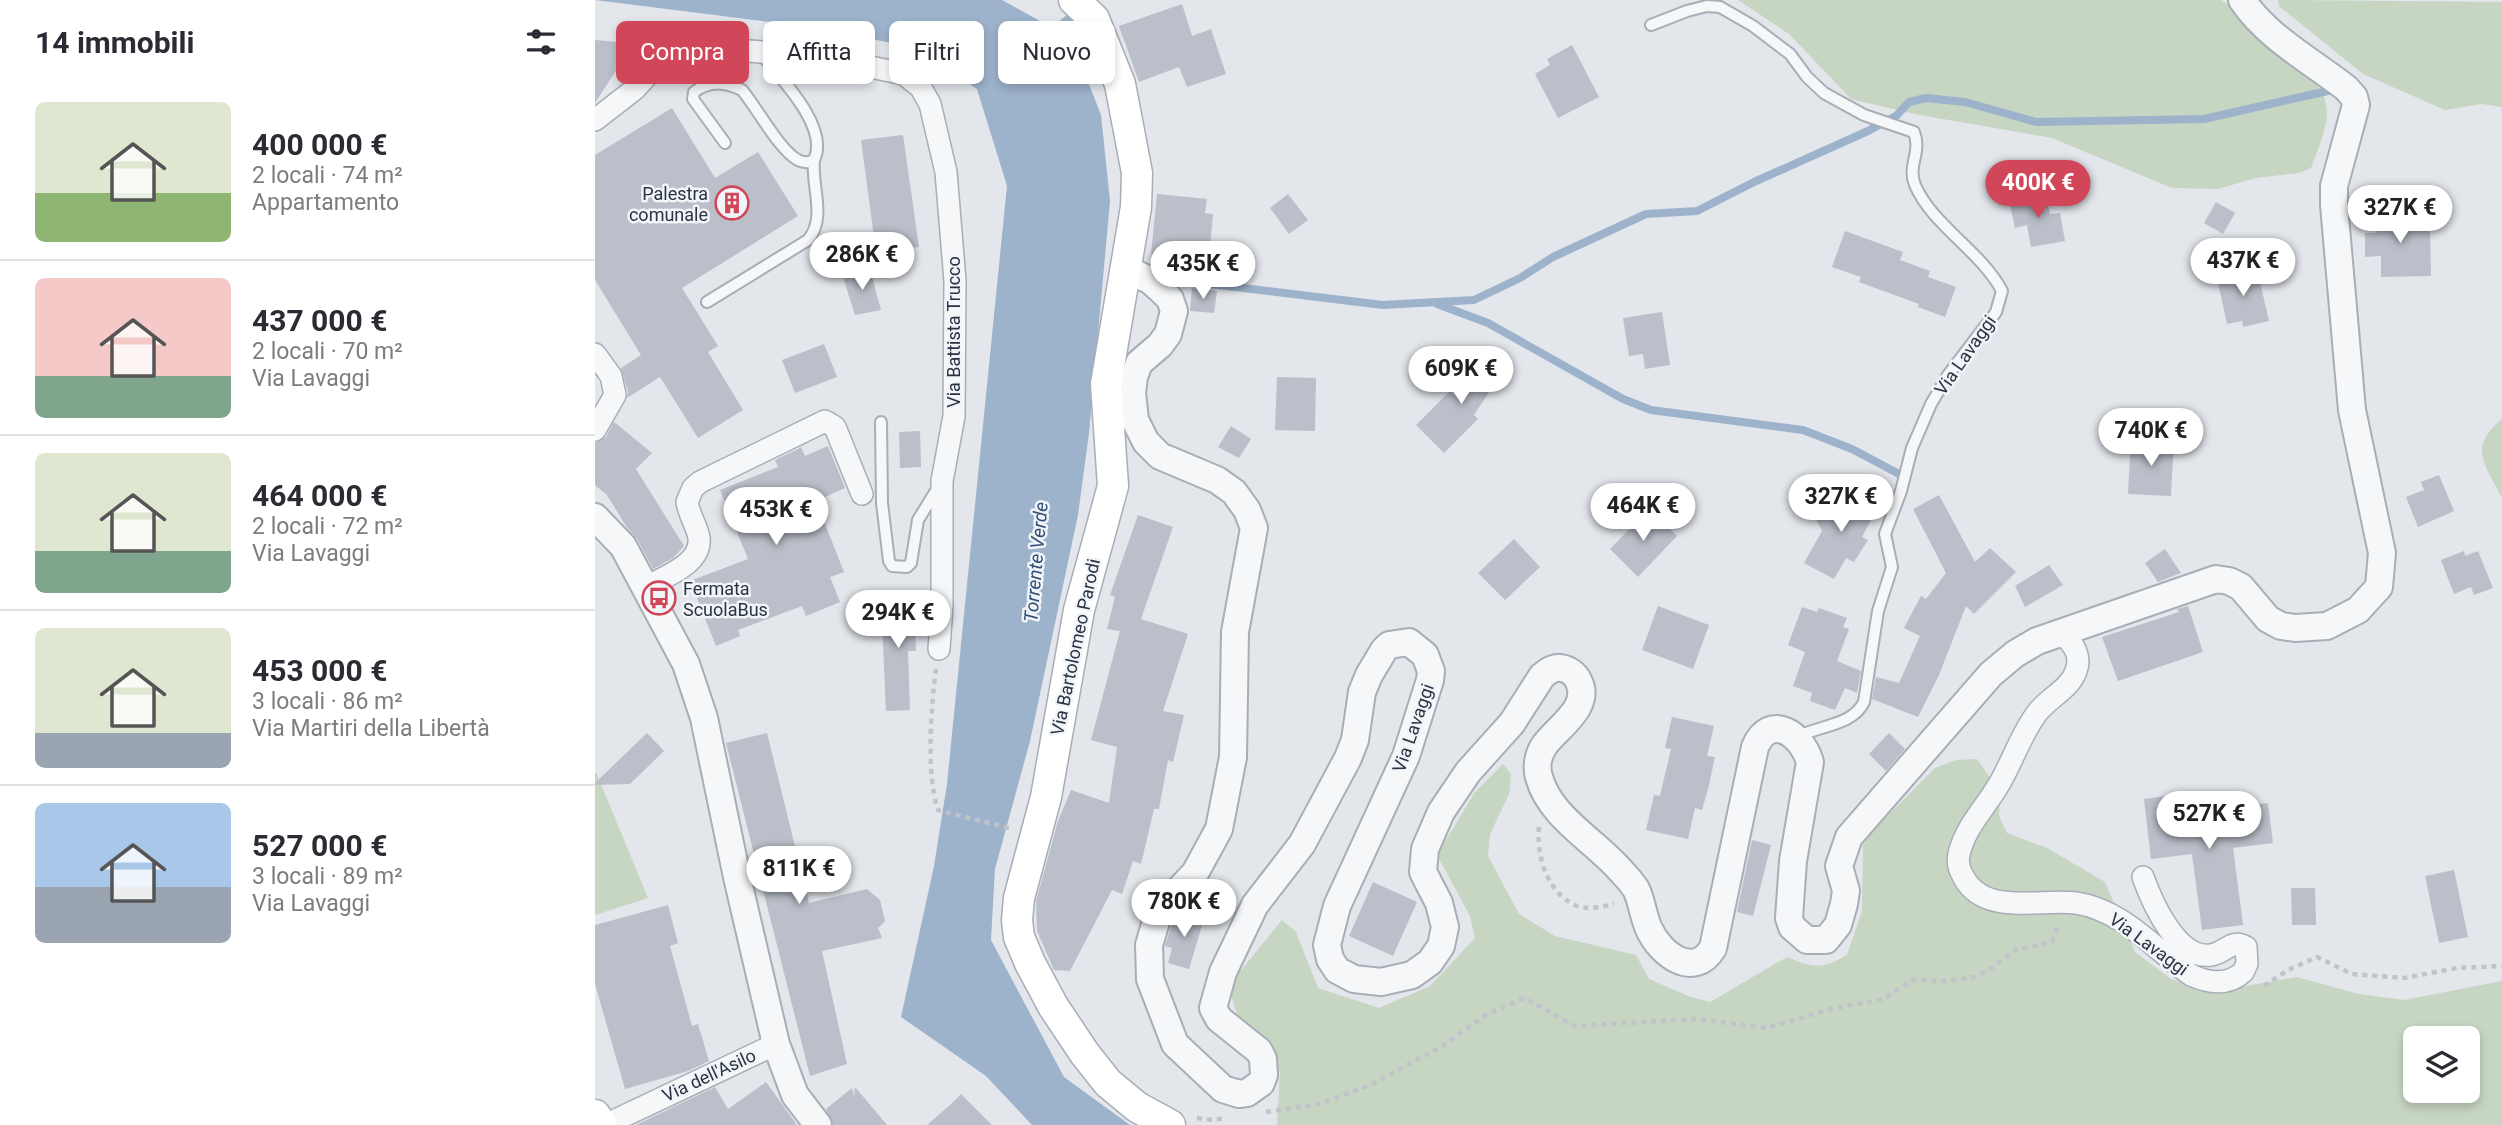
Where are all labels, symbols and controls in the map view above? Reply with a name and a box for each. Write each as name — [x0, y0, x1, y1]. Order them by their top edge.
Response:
chip: Compra — [616, 21, 749, 84]
chip: Affitta — [763, 21, 875, 84]
chip: Filtri — [889, 21, 984, 84]
chip: Nuovo — [998, 21, 1115, 84]
icon: filters — [522, 23, 560, 61]
text: 14 immobili — [35, 25, 194, 60]
text: 400 000 € — [252, 127, 387, 162]
icon: home — [91, 130, 175, 214]
pin: 400K € — [1981, 160, 2095, 220]
text: 2 locali · 74 m² — [252, 162, 403, 189]
text: 400K € — [2001, 169, 2075, 196]
place label: Palestra comunale — [629, 183, 708, 225]
building icon: Palestra comunale — [713, 184, 751, 222]
pin: 327K € — [2343, 186, 2457, 245]
text: Appartamento — [252, 189, 399, 216]
text: 327K € — [2363, 194, 2437, 221]
pin: 286K € — [805, 232, 919, 292]
pin: 437K € — [2186, 238, 2300, 298]
text: 286K € — [825, 241, 899, 268]
pin: 435K € — [1146, 242, 1260, 301]
text: 437K € — [2206, 247, 2280, 274]
text: 435K € — [1166, 250, 1240, 277]
street label: Via Battista Trucco — [943, 256, 964, 408]
text: 437 000 € — [252, 303, 387, 338]
icon: home — [91, 306, 175, 390]
street label: Via Lavaggi — [1930, 311, 2000, 399]
text: 2 locali · 70 m² — [252, 338, 403, 365]
pin: 609K € — [1404, 346, 1518, 406]
text: 609K € — [1424, 355, 1498, 382]
text: Via Lavaggi — [252, 365, 370, 392]
pin: 740K € — [2094, 408, 2208, 468]
text: 740K € — [2114, 417, 2188, 444]
pin: 327K € — [1784, 475, 1898, 534]
text: 464 000 € — [252, 478, 387, 513]
icon: home — [91, 481, 175, 565]
text: 327K € — [1804, 483, 1878, 510]
pin: 464K € — [1586, 484, 1700, 543]
pin: 453K € — [719, 488, 833, 547]
text: 464K € — [1606, 492, 1680, 519]
text: 453K € — [739, 496, 813, 523]
water label: Torrente Verde — [1019, 501, 1053, 623]
text: 2 locali · 72 m² — [252, 513, 403, 540]
text: Via Lavaggi — [252, 540, 370, 567]
street label: Via Bartolomeo Parodi — [1046, 557, 1104, 737]
place label: Fermata ScuolaBus — [683, 578, 768, 620]
bus stop icon: Fermata ScuolaBus — [640, 579, 678, 617]
pin: 294K € — [841, 590, 955, 650]
text: 294K € — [861, 599, 935, 626]
text: 453 000 € — [252, 653, 387, 688]
icon: home — [91, 656, 175, 740]
street label: Via Lavaggi — [1388, 681, 1438, 775]
text: 3 locali · 86 m² — [252, 688, 403, 715]
text: Via Martiri della Libertà — [252, 715, 490, 742]
pin: 527K € — [2152, 792, 2266, 851]
text: 527K € — [2172, 800, 2246, 827]
text: 527 000 € — [252, 828, 387, 863]
icon: home — [91, 831, 175, 915]
pin: 811K € — [742, 846, 856, 906]
text: 811K € — [762, 855, 836, 882]
text: 3 locali · 89 m² — [252, 863, 403, 890]
pin: 780K € — [1127, 880, 1241, 939]
text: 780K € — [1147, 888, 1221, 915]
text: Via Lavaggi — [252, 890, 370, 917]
street label: Via Lavaggi — [2105, 908, 2193, 980]
map controls — [2403, 1026, 2480, 1103]
button: layers — [2403, 1026, 2480, 1103]
street label: Via dell'Asilo — [659, 1044, 759, 1106]

